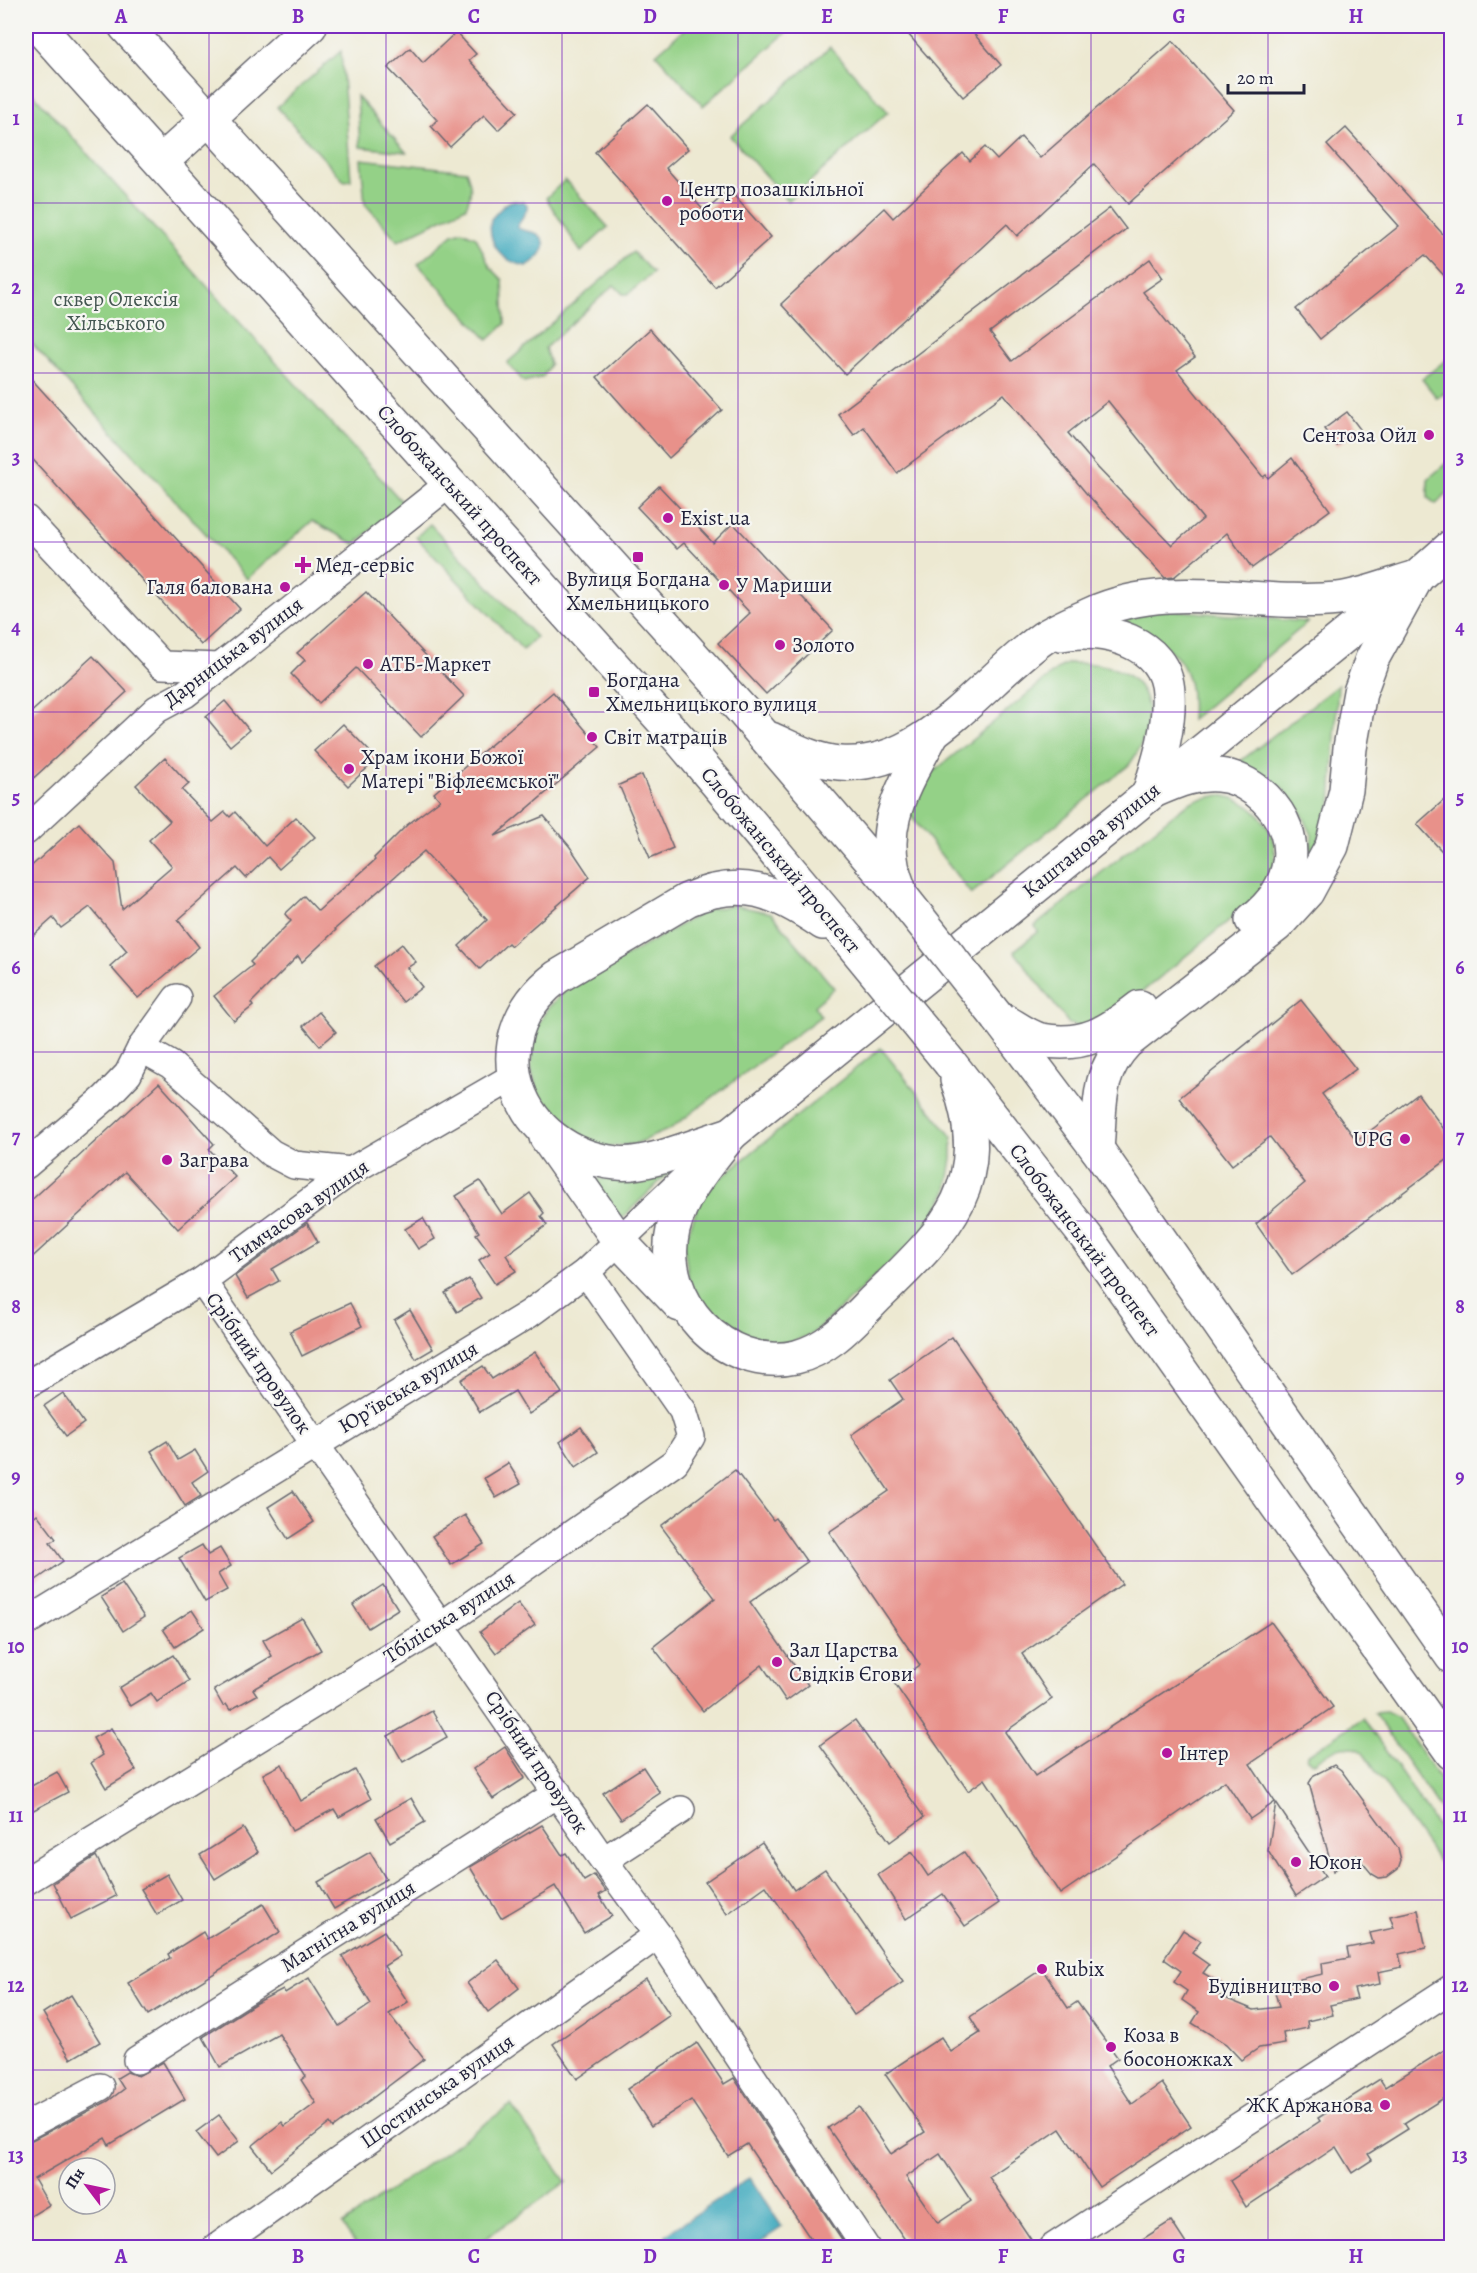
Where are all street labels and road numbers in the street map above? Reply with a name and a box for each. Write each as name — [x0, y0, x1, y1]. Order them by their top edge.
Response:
street label: Слобожанський проспект — [371, 398, 549, 592]
street label: Дарницька вулиця — [158, 590, 308, 714]
street label: Слобожанський проспект — [695, 761, 867, 959]
street label: Каштанова вулиця — [1016, 776, 1166, 904]
street label: Слобожанський проспект — [1003, 1138, 1167, 1342]
street label: Тимчасова вулиця — [224, 1152, 374, 1270]
street label: Срібний провулок — [200, 1286, 318, 1440]
street label: Юрʼївська вулиця — [333, 1334, 483, 1440]
street label: Тбіліська вулиця — [378, 1564, 520, 1670]
street label: Срібний провулок — [479, 1685, 595, 1839]
street label: Магнітна вулиця — [275, 1873, 421, 1979]
street label: Шостинська вулиця — [354, 2027, 520, 2155]

